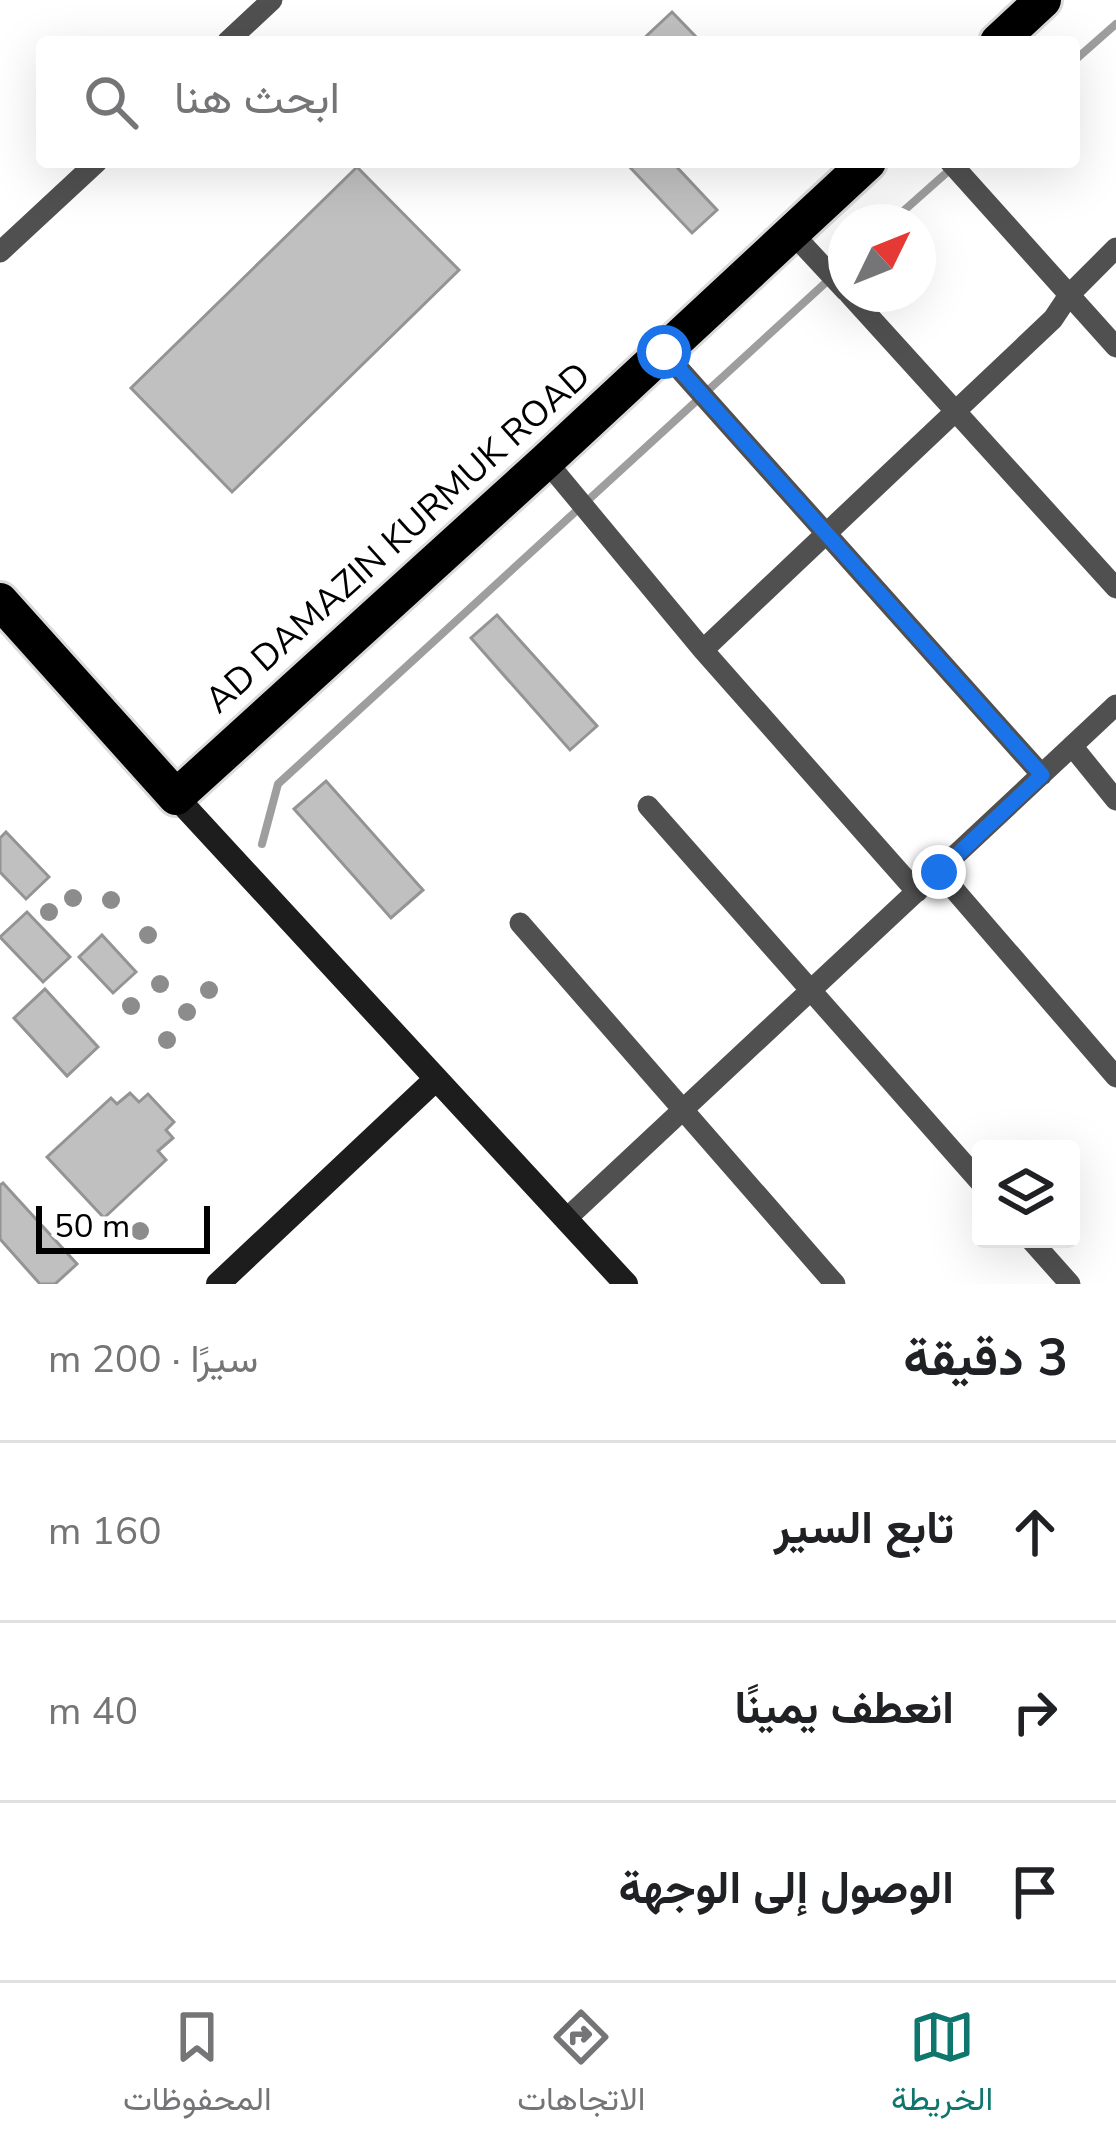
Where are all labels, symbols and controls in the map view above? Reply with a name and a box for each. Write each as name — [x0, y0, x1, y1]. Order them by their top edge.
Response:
search box — [36, 36, 1080, 168]
text: ابحث هنا — [174, 68, 340, 129]
icon: search — [78, 69, 144, 135]
north arrow — [828, 204, 936, 312]
route start — [637, 325, 691, 379]
street label: AD DAMAZIN KURMUK ROAD — [195, 352, 601, 724]
route end — [912, 845, 966, 899]
map controls — [972, 1140, 1080, 1248]
button: layers — [972, 1140, 1080, 1248]
scale bar — [36, 1200, 210, 1253]
text: 50 m — [54, 1204, 130, 1249]
text: 3 دقيقة — [903, 1323, 1068, 1393]
text: سيرًا · 200 m — [48, 1333, 258, 1386]
text: تابع السير — [774, 1498, 954, 1559]
icon: ahead — [1002, 1499, 1068, 1565]
text: 160 m — [48, 1505, 162, 1558]
text: انعطف يمينًا — [734, 1678, 954, 1739]
icon: right — [1002, 1679, 1068, 1745]
text: 40 m — [48, 1685, 138, 1738]
text: الوصول إلى الوجهة — [619, 1858, 954, 1919]
icon: arrive — [1002, 1859, 1068, 1925]
tab: المحفوظات — [123, 2004, 272, 2128]
tab: الاتجاهات — [517, 2004, 645, 2128]
tab: الخريطة — [891, 2004, 993, 2128]

